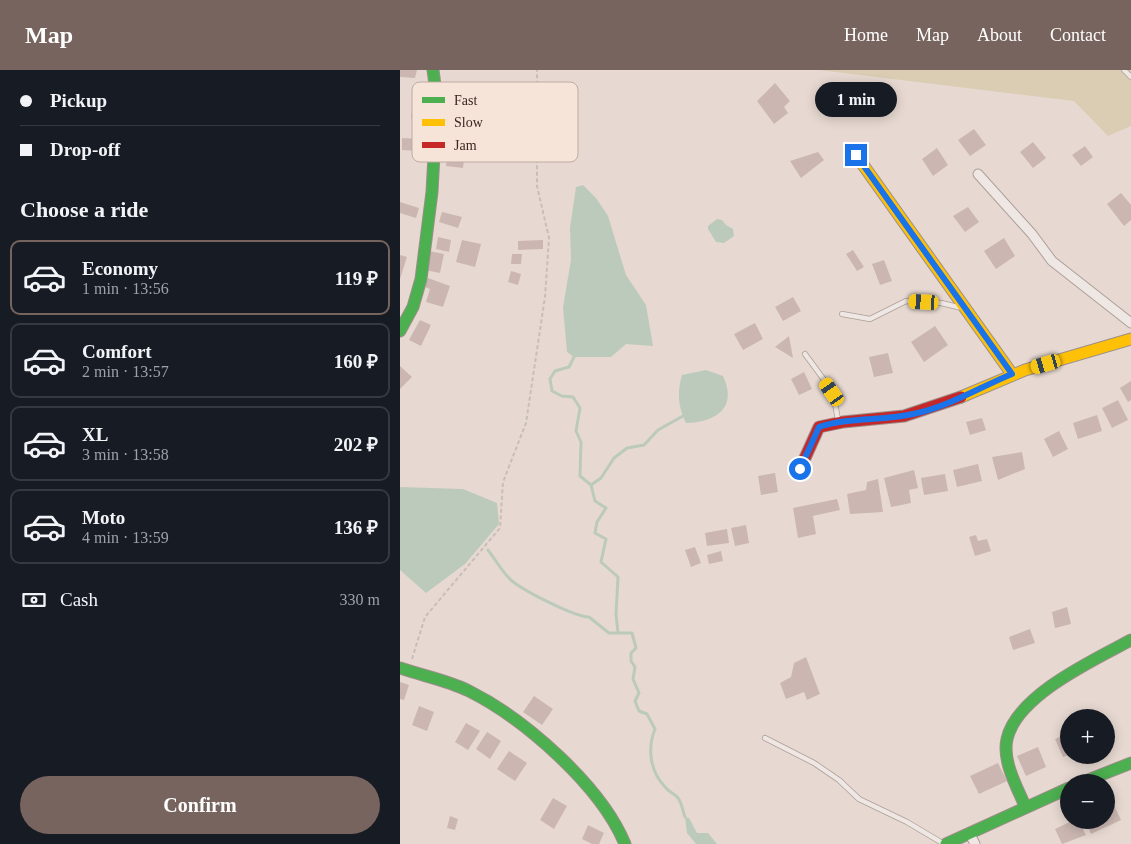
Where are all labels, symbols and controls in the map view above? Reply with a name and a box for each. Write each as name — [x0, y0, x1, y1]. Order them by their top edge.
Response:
text: Map — [25, 22, 73, 48]
text: Home — [844, 25, 888, 45]
text: Map — [916, 25, 949, 45]
text: About — [977, 25, 1022, 45]
text: Contact — [1050, 25, 1106, 45]
legend — [412, 82, 578, 162]
callout: 1 min — [815, 82, 897, 118]
text: Pickup — [50, 90, 107, 111]
text: 1 min — [837, 91, 875, 108]
text: Fast — [454, 93, 477, 108]
text: Slow — [454, 115, 484, 130]
text: Jam — [454, 138, 477, 153]
text: Drop-off — [50, 139, 120, 160]
route end — [845, 144, 867, 166]
text: Choose a ride — [20, 197, 148, 222]
icon: car — [22, 255, 67, 300]
text: Economy — [82, 258, 158, 279]
text: 119 ₽ — [335, 268, 378, 289]
text: 1 min · 13:56 — [82, 280, 169, 297]
car — [908, 294, 939, 310]
icon: car — [22, 338, 67, 383]
text: Comfort — [82, 341, 152, 362]
text: 160 ₽ — [334, 351, 378, 372]
car — [1029, 353, 1062, 375]
text: 2 min · 13:57 — [82, 363, 169, 380]
car — [817, 375, 846, 409]
icon: car — [22, 421, 67, 466]
text: XL — [82, 424, 108, 445]
text: 202 ₽ — [334, 434, 378, 455]
text: 3 min · 13:58 — [82, 446, 169, 463]
route start — [789, 458, 811, 480]
icon: car — [22, 504, 67, 549]
text: Moto — [82, 507, 125, 528]
text: 136 ₽ — [334, 517, 378, 538]
text: 4 min · 13:59 — [82, 529, 169, 546]
icon: cash — [20, 586, 48, 614]
text: Cash — [60, 589, 98, 610]
text: 330 m — [340, 591, 380, 608]
map controls — [1060, 709, 1115, 829]
button: + — [1060, 709, 1115, 764]
button: − — [1060, 774, 1115, 829]
button: Confirm — [20, 776, 380, 834]

